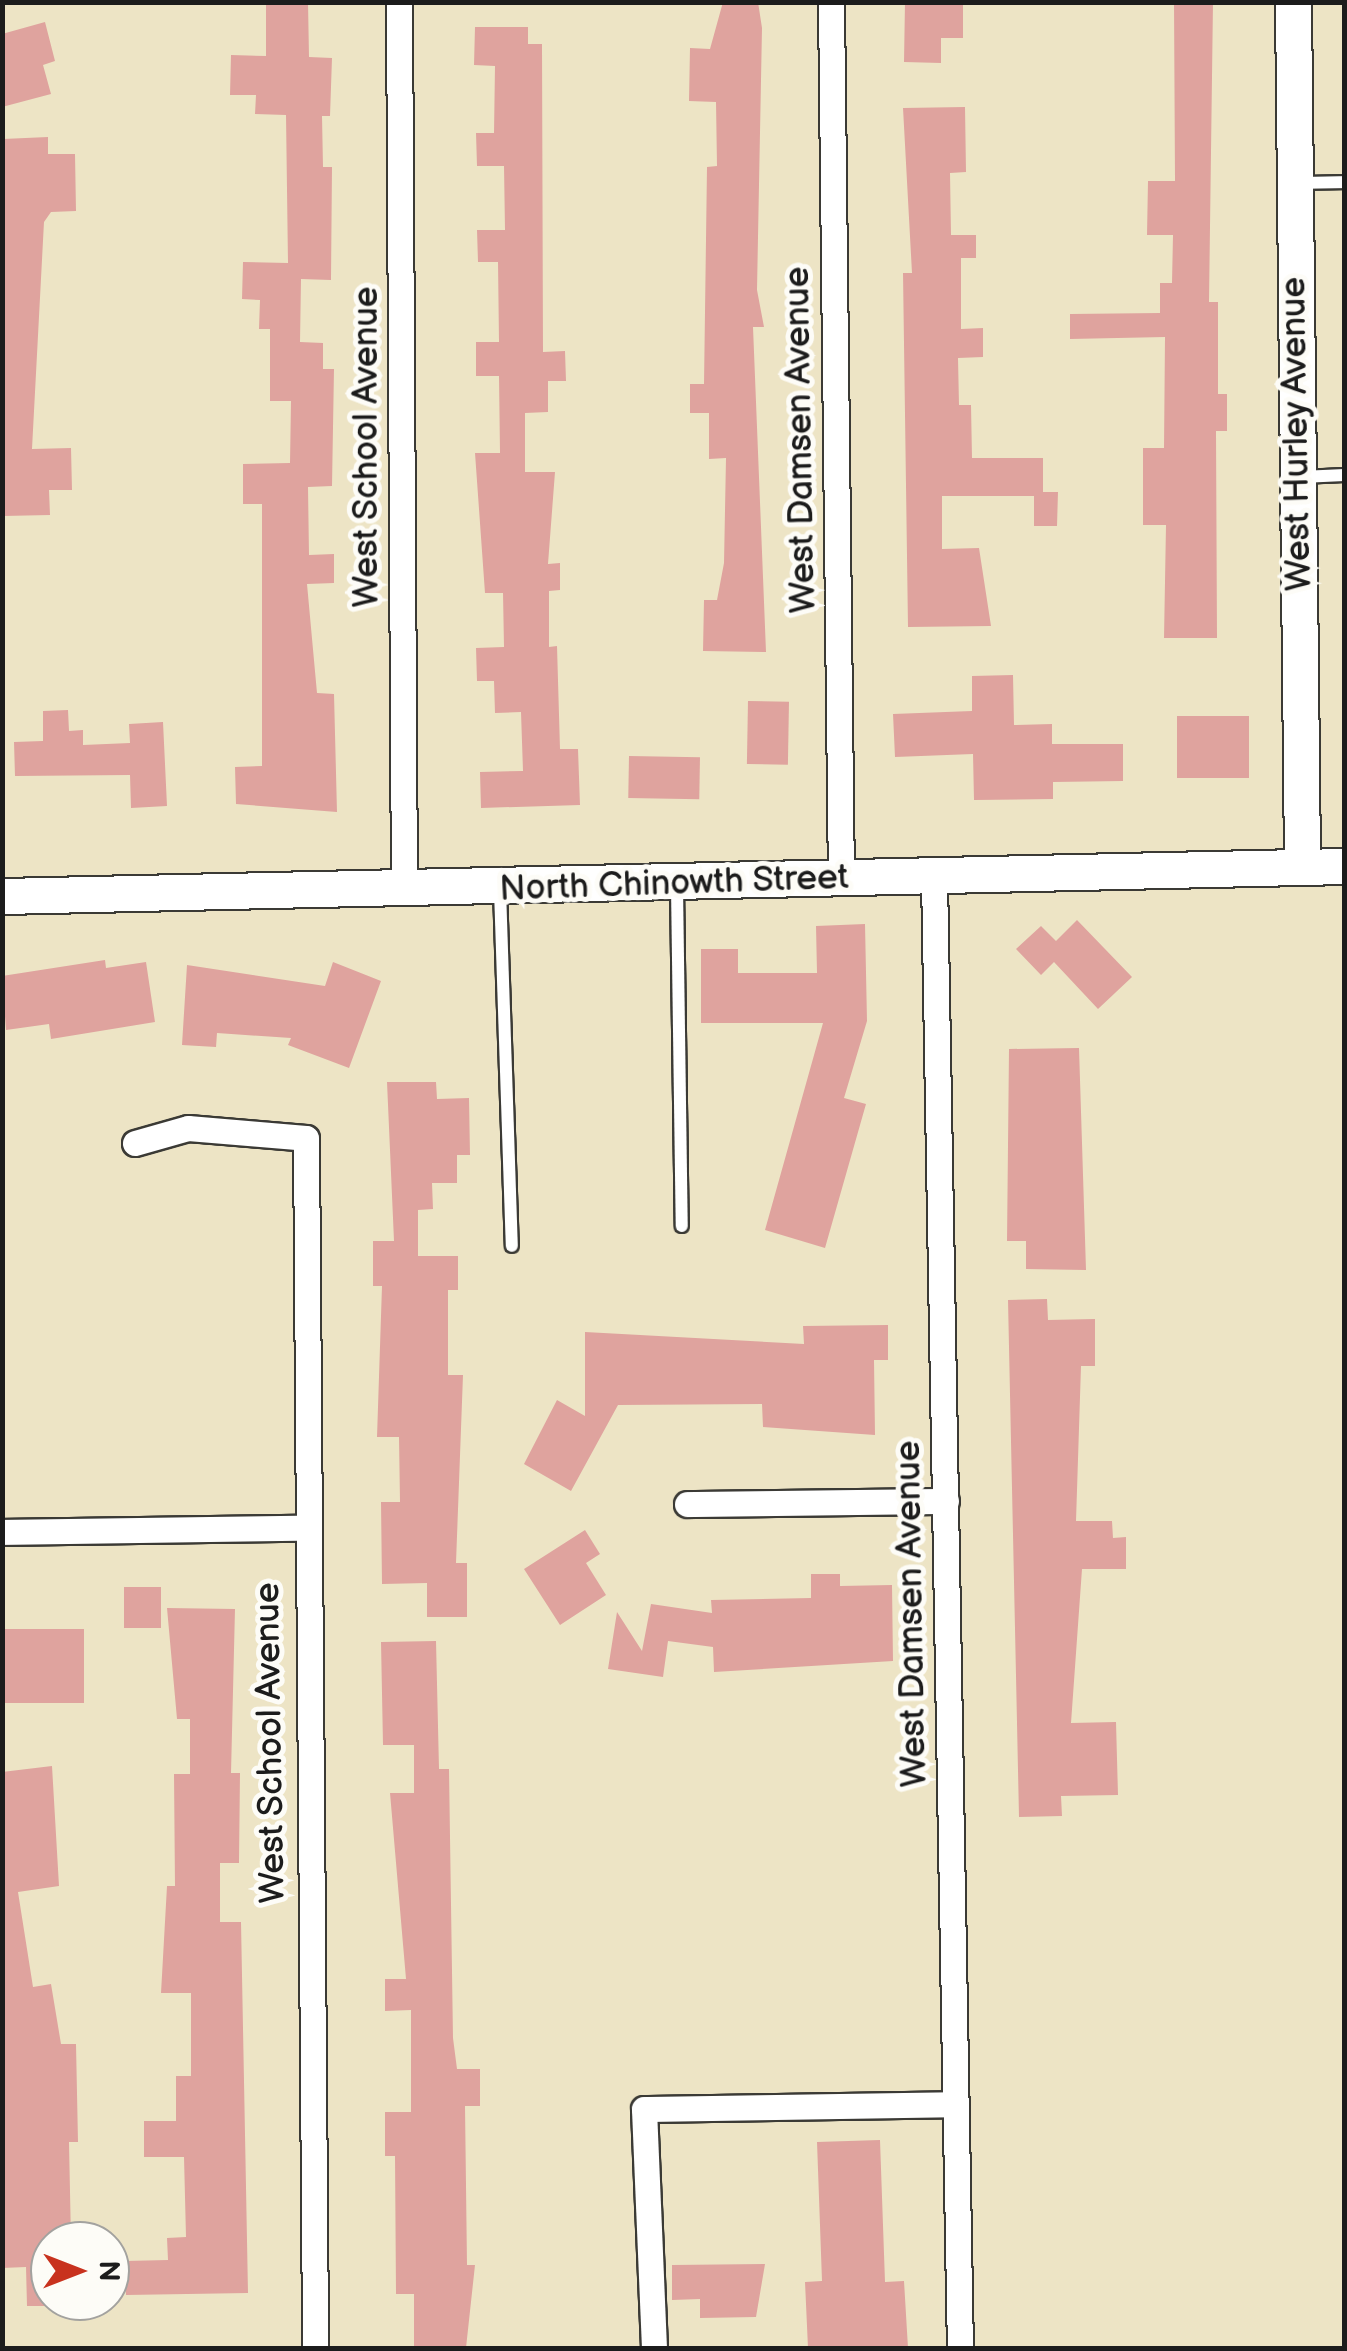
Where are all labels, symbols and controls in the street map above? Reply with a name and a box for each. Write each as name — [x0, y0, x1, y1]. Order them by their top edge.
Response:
street label: West Damsen Avenue — [777, 266, 825, 614]
street label: West Hurley Avenue — [1273, 275, 1321, 593]
street label: West School Avenue — [346, 286, 388, 608]
street label: North Chinowth Street — [498, 857, 850, 911]
street label: West Damsen Avenue — [888, 1440, 936, 1788]
street label: West School Avenue — [247, 1582, 295, 1904]
north arrow — [30, 2221, 130, 2321]
text: N — [92, 2260, 125, 2282]

